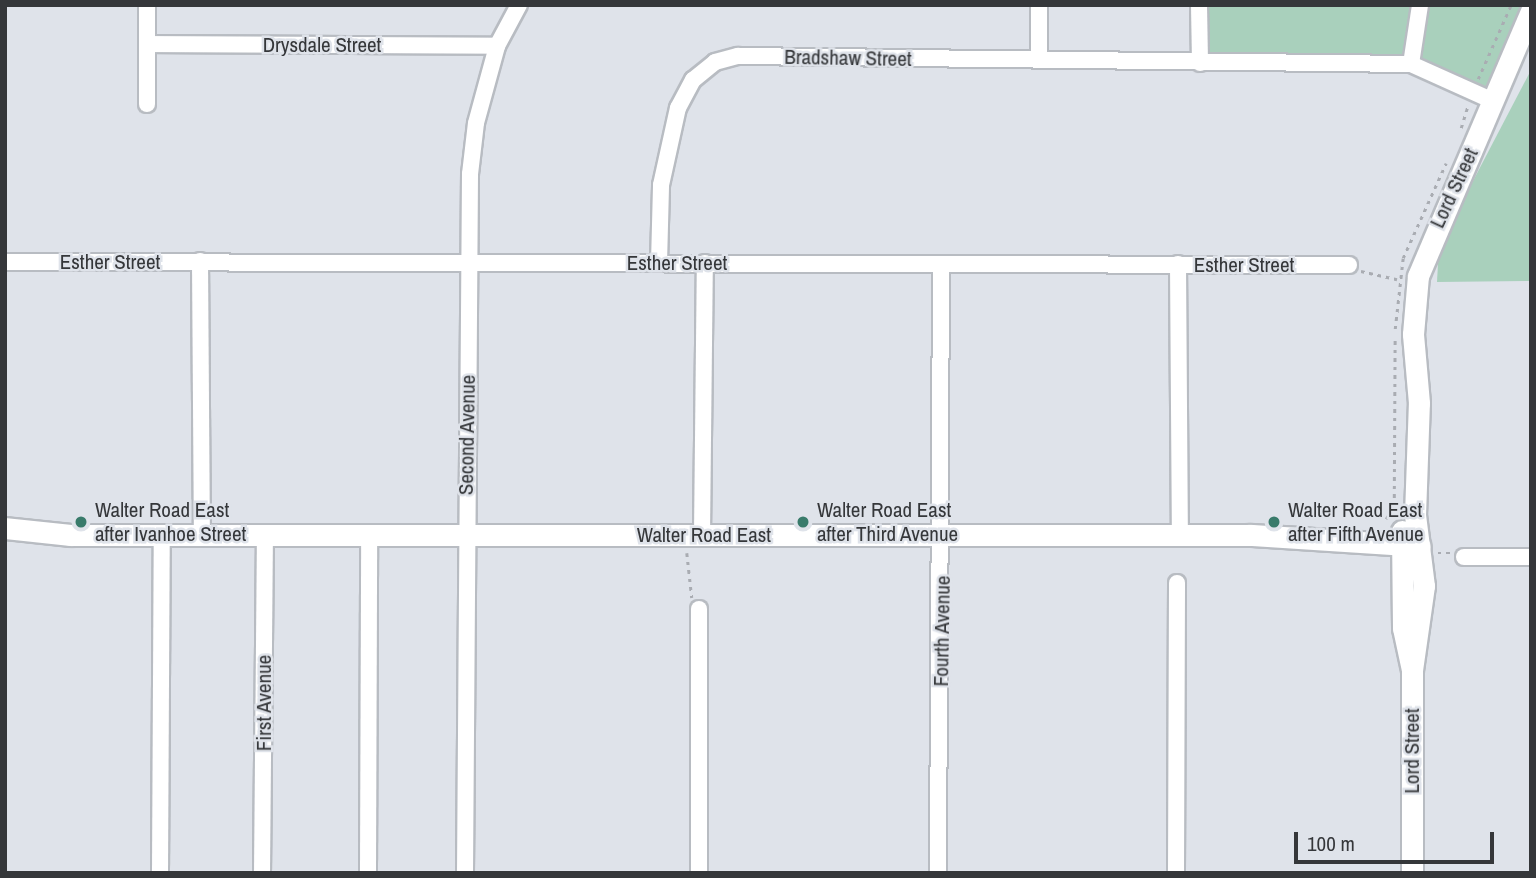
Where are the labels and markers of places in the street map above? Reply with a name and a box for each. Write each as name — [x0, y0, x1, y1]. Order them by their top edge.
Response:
place label: Walter Road East after Ivanhoe Street — [95, 497, 246, 547]
place label: Walter Road East after Third Avenue — [817, 497, 959, 547]
place label: Walter Road East after Fifth Avenue — [1288, 497, 1425, 547]
marker: Walter Road East after Ivanhoe Street — [73, 514, 89, 530]
marker: Walter Road East after Third Avenue — [795, 514, 811, 530]
marker: Walter Road East after Fifth Avenue — [1266, 514, 1282, 530]

